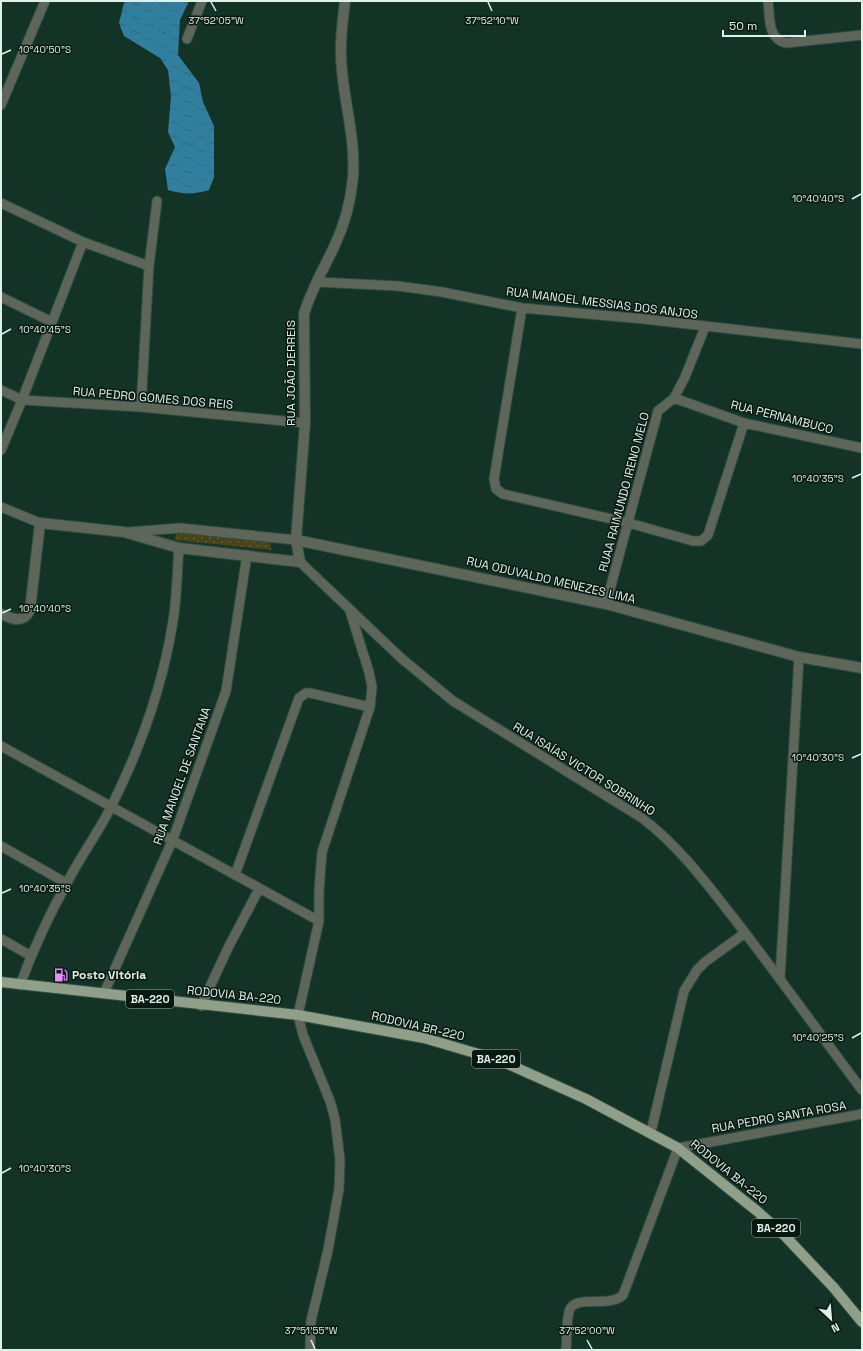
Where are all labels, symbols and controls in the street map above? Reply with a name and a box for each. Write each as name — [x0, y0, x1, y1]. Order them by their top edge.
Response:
scale bar — [723, 12, 805, 38]
text: 37°52'05"W — [188, 14, 244, 27]
text: 37°52'10"W — [465, 14, 519, 27]
text: 50 m — [729, 18, 757, 34]
text: 10°40'50"S — [19, 43, 71, 56]
text: 10°40'40"S — [792, 192, 844, 205]
street label: RUA MANOEL MESSIAS DOS ANJOS — [505, 283, 699, 323]
street label: RUA JOÃO DERREIS — [283, 320, 299, 426]
text: 10°40'45"S — [19, 323, 71, 336]
street label: RUA PEDRO GOMES DOS REIS — [72, 383, 234, 413]
street label: RUA PERNAMBUCO — [729, 397, 835, 437]
street label: RUAA RAIMUNDO IRENO MELO — [595, 410, 653, 574]
text: 10°40'35"S — [792, 472, 844, 485]
street label: RUA ODUVALDO MENEZES LIMA — [465, 553, 637, 607]
text: 10°40'40"S — [19, 602, 71, 615]
street label: RUA MANOEL DE SANTANA — [150, 704, 215, 847]
street label: RUA ISAÍAS VICTOR SOBRINHO — [510, 718, 658, 820]
text: 10°40'30"S — [792, 751, 844, 764]
text: 10°40'35"S — [19, 882, 71, 895]
fuel station icon: Posto Vitória — [53, 967, 69, 983]
place label: Posto Vitória — [72, 967, 146, 983]
street label: RODOVIA BA-220 — [186, 982, 282, 1008]
road number: BA-220 — [126, 990, 174, 1008]
street label: RODOVIA BR-220 — [370, 1008, 466, 1044]
text: 10°40'25"S — [792, 1031, 844, 1044]
road number: BA-220 — [472, 1050, 520, 1068]
street label: RUA PEDRO SANTA ROSA — [710, 1097, 848, 1137]
street label: RODOVIA BA-220 — [687, 1136, 771, 1208]
text: 10°40'30"S — [19, 1162, 71, 1175]
road number: BA-220 — [752, 1219, 800, 1237]
north arrow — [811, 1299, 851, 1339]
text: N — [829, 1320, 842, 1336]
text: 37°51'55"W — [284, 1324, 338, 1337]
text: 37°52'00"W — [559, 1324, 615, 1337]

